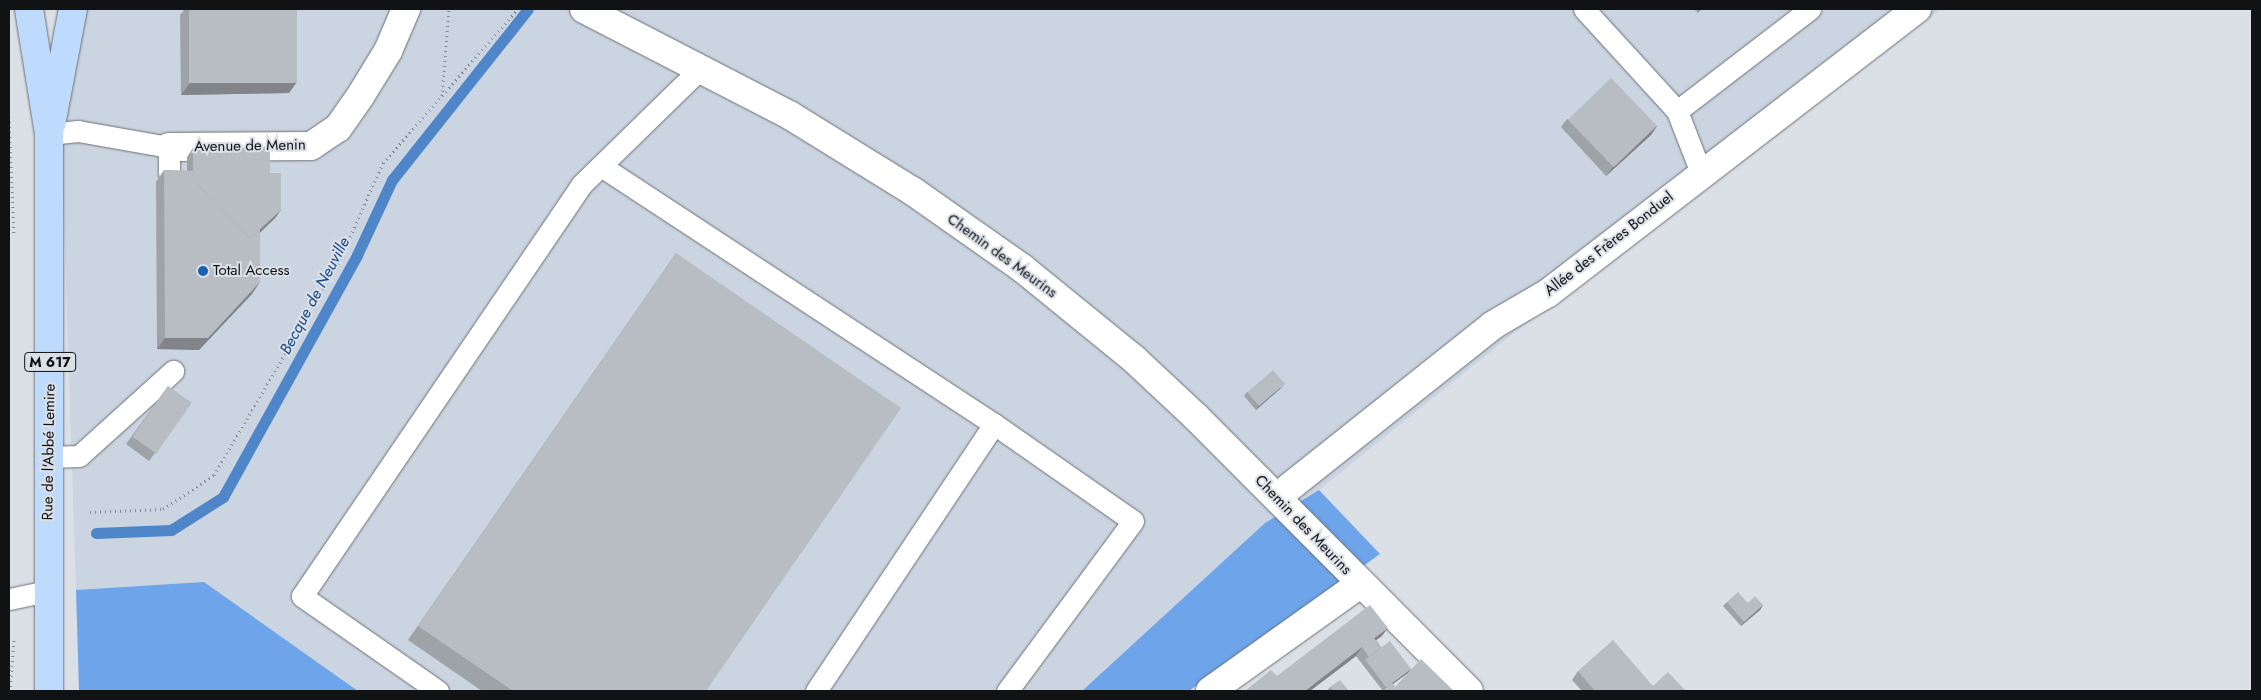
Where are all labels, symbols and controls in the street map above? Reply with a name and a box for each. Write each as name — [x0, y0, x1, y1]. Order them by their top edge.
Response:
street label: Avenue de Menin — [194, 136, 306, 156]
street label: Allée des Frères Bonduel — [1541, 188, 1677, 300]
street label: Chemin des Meurins — [944, 210, 1060, 302]
water label: Becque de Neuville — [276, 234, 354, 358]
place label: Total Access — [213, 262, 289, 280]
marker: Total Access — [197, 265, 209, 277]
road number: M 617 — [24, 351, 76, 374]
street label: Rue de l'Abbé Lemire — [39, 384, 59, 520]
street label: Chemin des Meurins — [1251, 471, 1355, 579]

